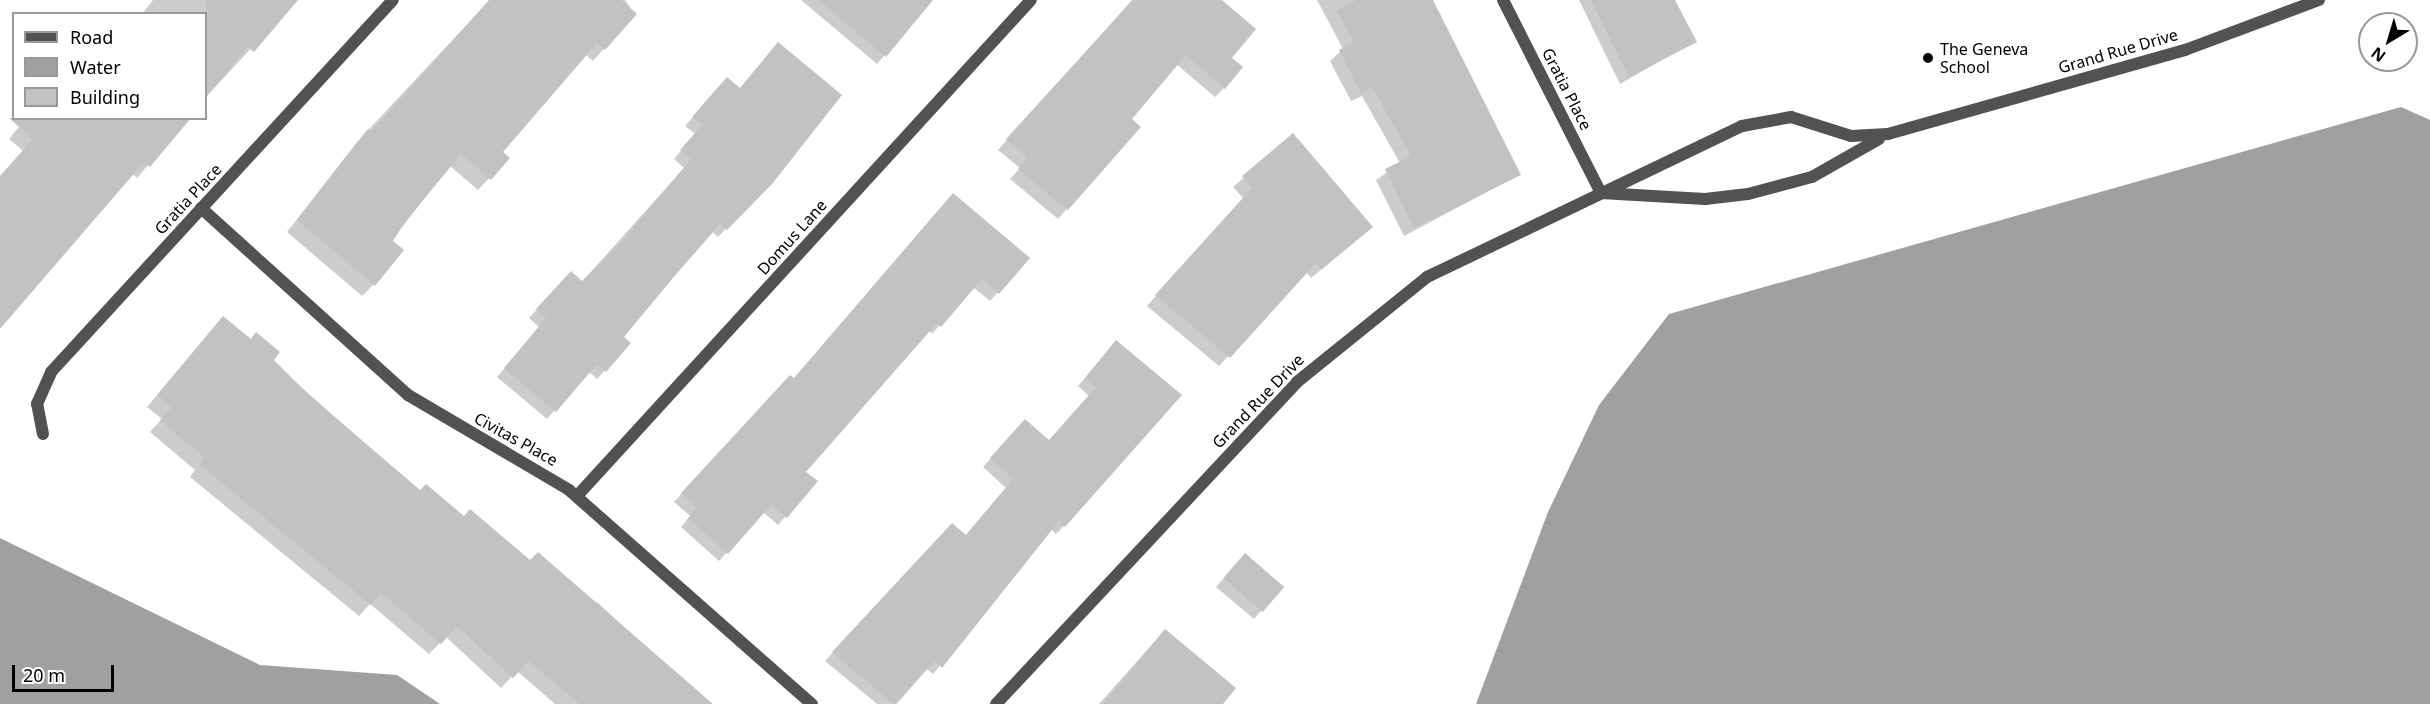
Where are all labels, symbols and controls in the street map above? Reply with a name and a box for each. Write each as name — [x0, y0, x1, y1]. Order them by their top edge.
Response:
legend — [12, 12, 207, 120]
north arrow — [2358, 12, 2418, 72]
text: Road — [70, 25, 113, 49]
street label: Grand Rue Drive — [2056, 25, 2180, 77]
place label: The Geneva School — [1940, 39, 2028, 77]
text: N — [2366, 42, 2390, 67]
street label: Gratia Place — [1538, 45, 1596, 133]
marker: The Geneva School — [1921, 51, 1935, 65]
text: Water — [70, 55, 121, 79]
text: Building — [70, 85, 140, 109]
street label: Gratia Place — [150, 160, 226, 238]
street label: Domus Lane — [753, 196, 831, 278]
street label: Grand Rue Drive — [1208, 350, 1308, 452]
street label: Civitas Place — [471, 408, 561, 470]
scale bar — [15, 653, 117, 691]
text: 20 m — [23, 663, 65, 687]

